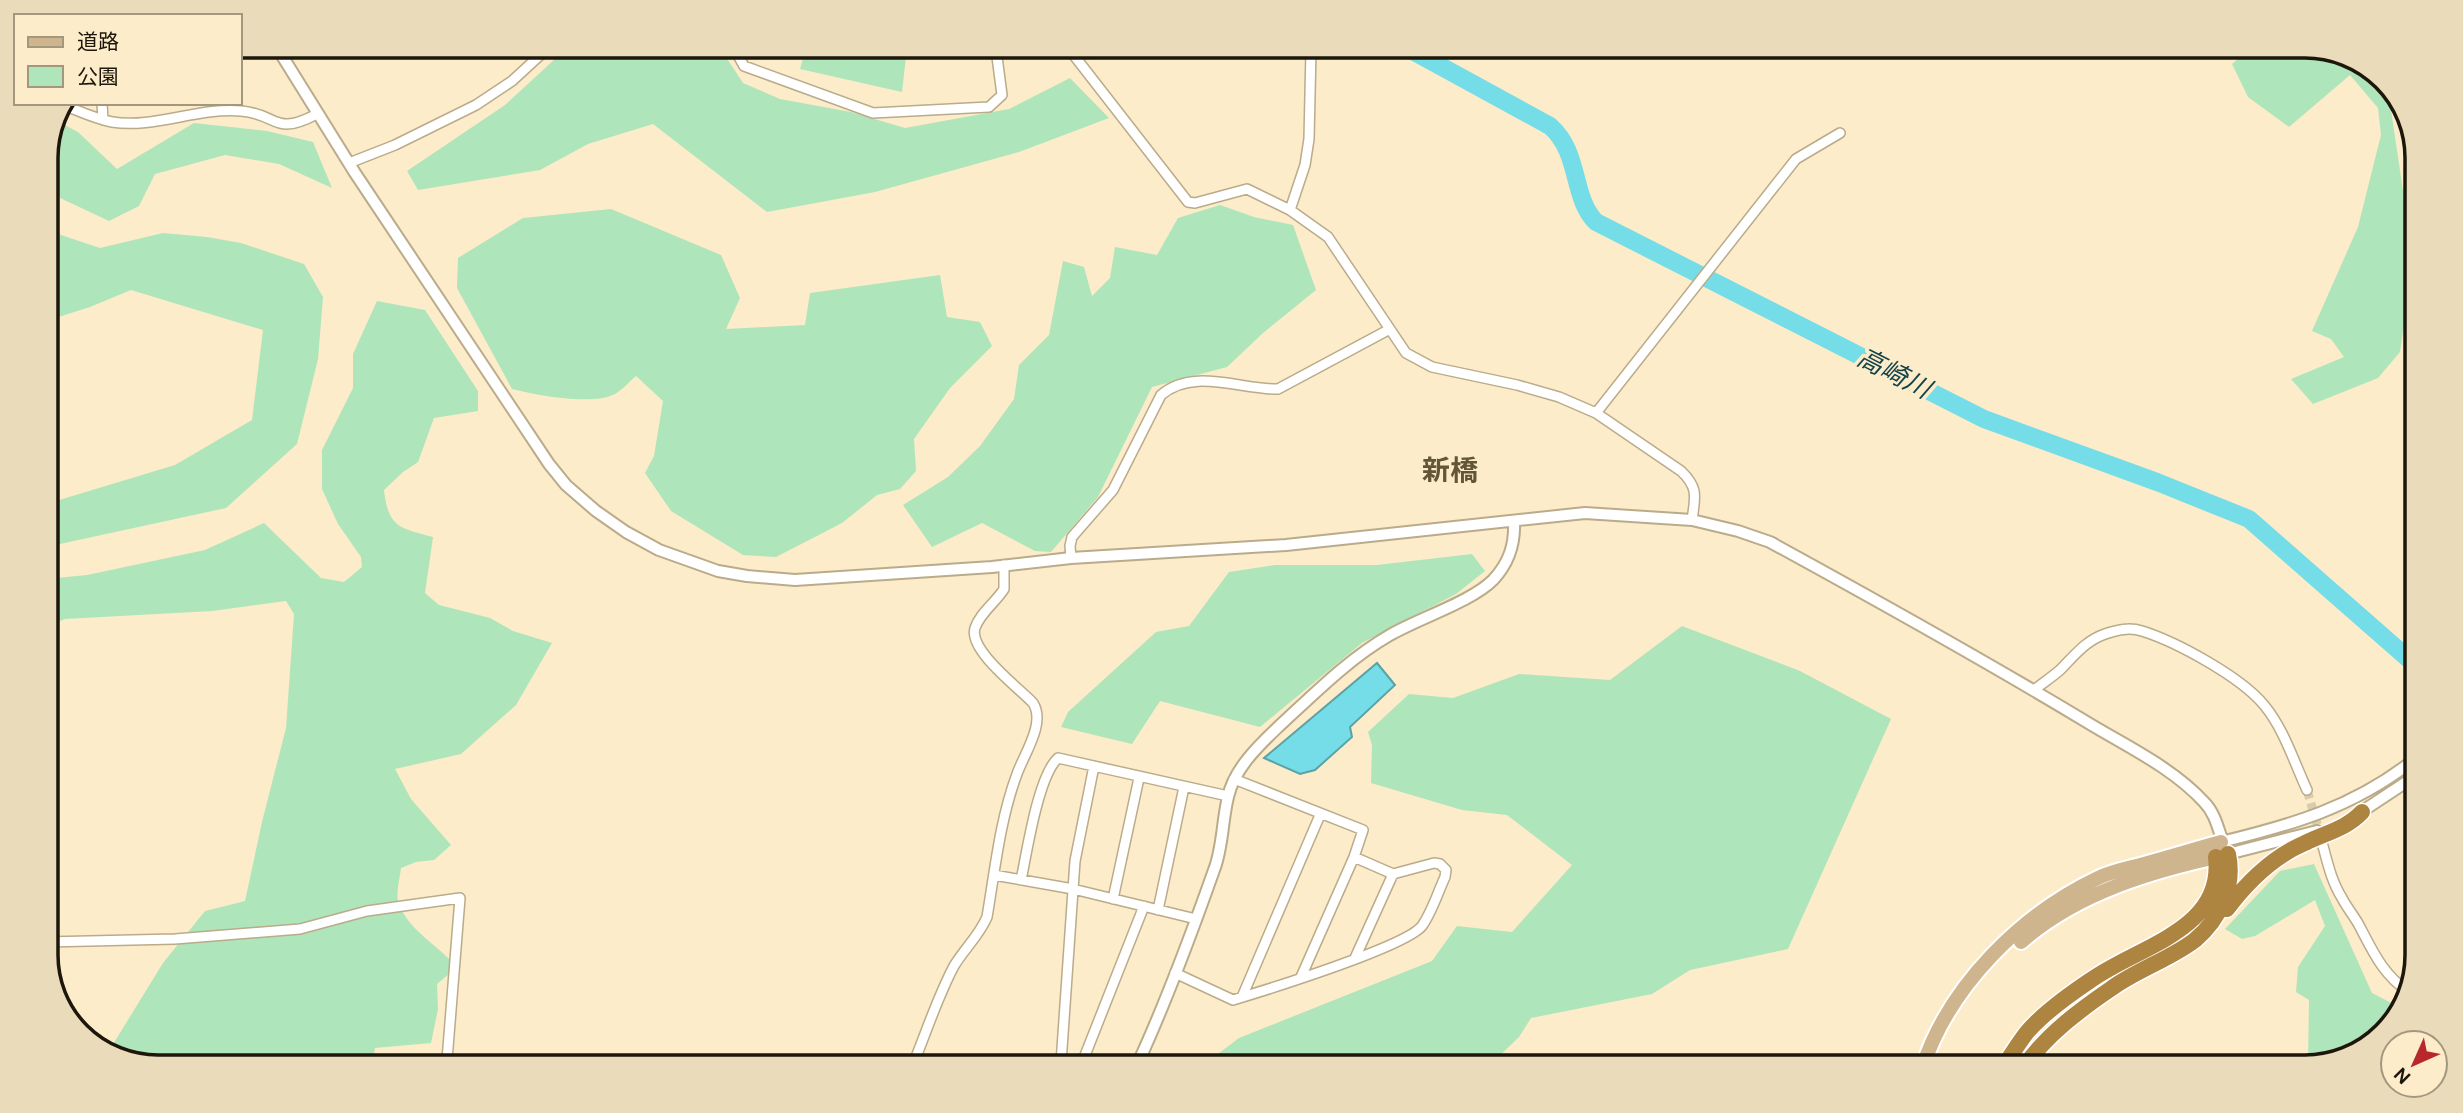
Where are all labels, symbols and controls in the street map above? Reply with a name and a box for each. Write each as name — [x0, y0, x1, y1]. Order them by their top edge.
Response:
legend — [14, 14, 242, 105]
text: 道路 — [77, 28, 119, 56]
text: 公園 — [77, 63, 119, 91]
water label: 高崎川 — [1852, 340, 1939, 407]
district label: 新橋 — [1422, 452, 1478, 489]
north arrow — [2379, 1029, 2449, 1099]
text: N — [2389, 1062, 2416, 1089]

